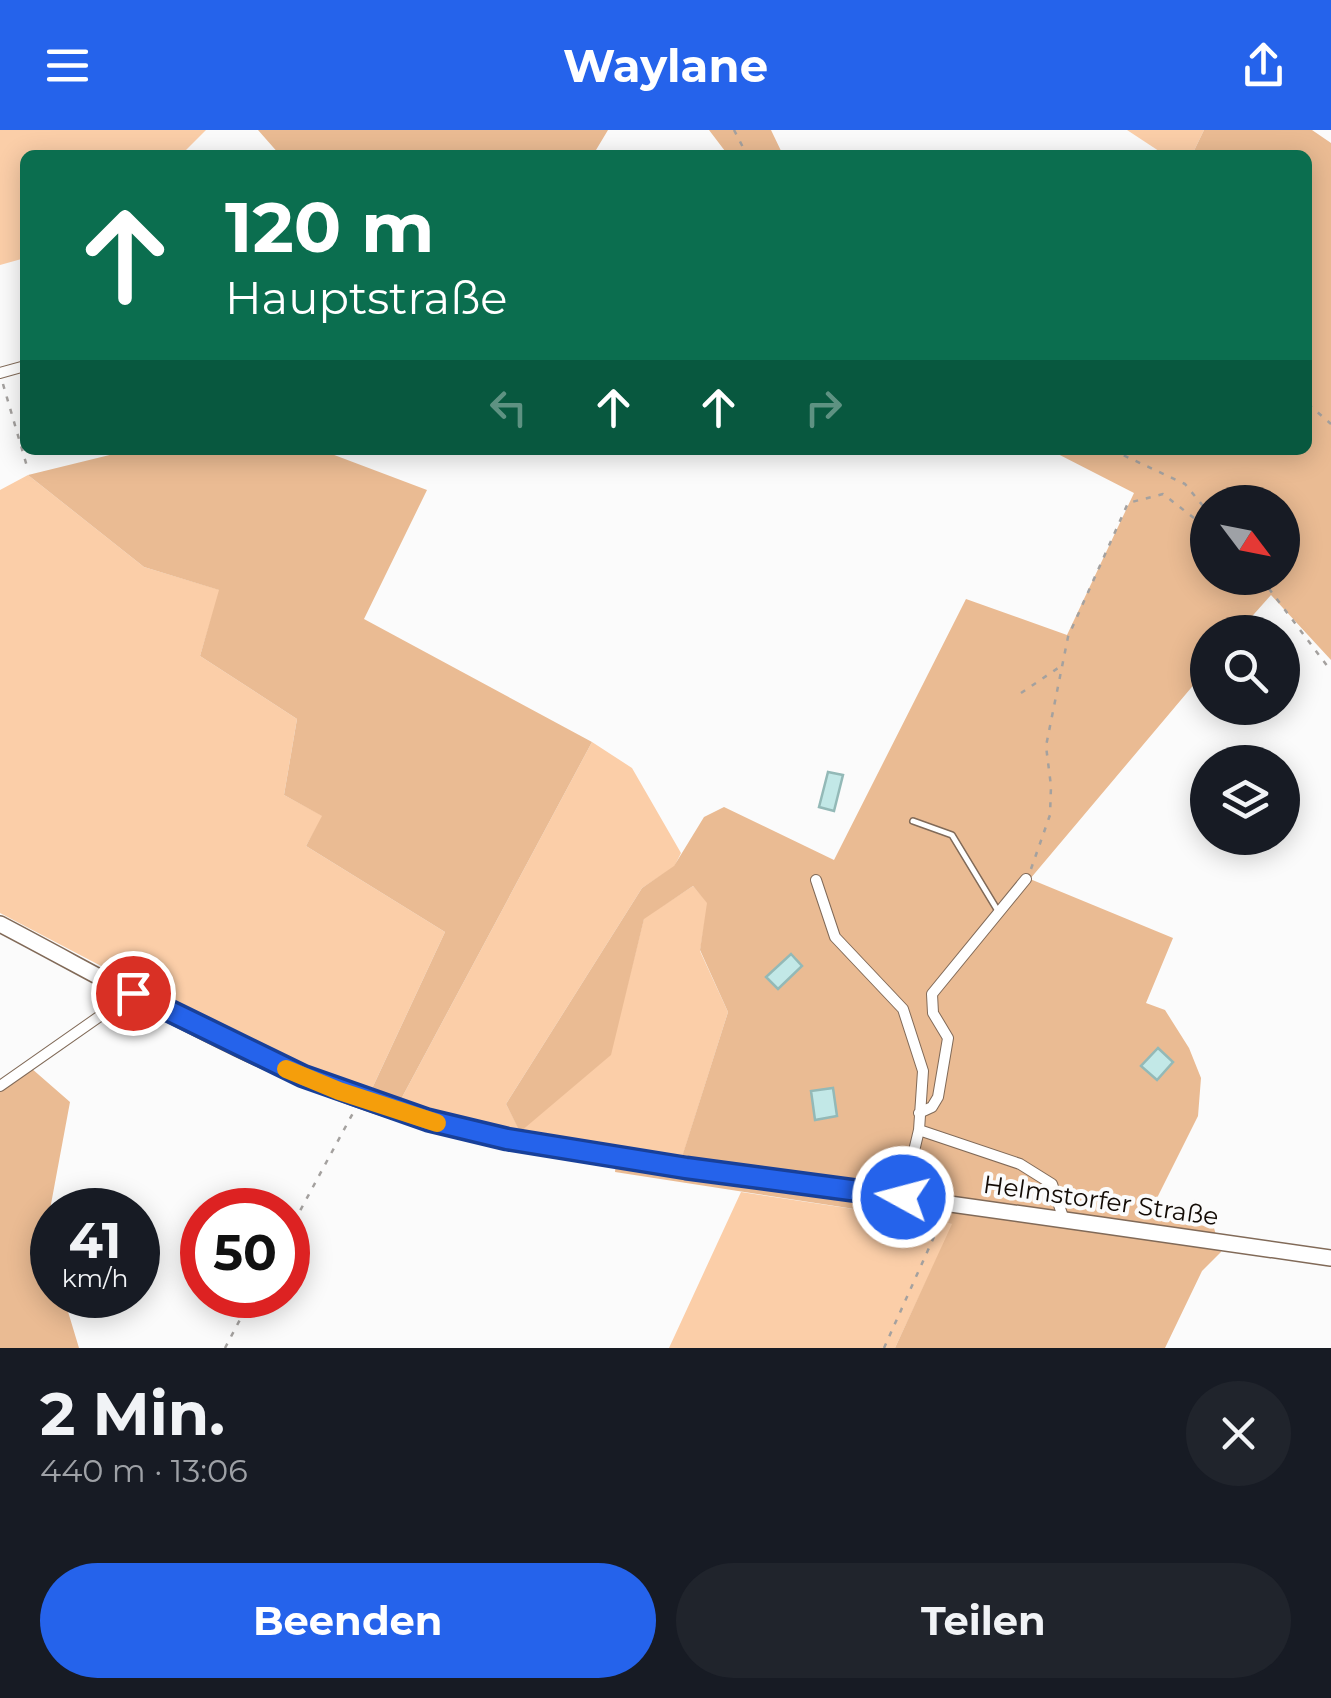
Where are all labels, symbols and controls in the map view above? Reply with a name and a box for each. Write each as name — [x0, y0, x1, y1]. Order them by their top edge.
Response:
icon: menu — [40, 38, 95, 93]
text: Waylane — [563, 38, 768, 93]
icon: share — [1236, 38, 1291, 93]
text: 120 m — [225, 184, 435, 270]
icon: ahead — [60, 190, 190, 320]
text: Hauptstraße — [225, 270, 507, 325]
icon: left — [481, 380, 536, 435]
icon: ahead — [586, 380, 641, 435]
icon: ahead — [691, 380, 746, 435]
icon: right — [796, 380, 851, 435]
north arrow — [1190, 485, 1300, 595]
map controls — [1190, 485, 1300, 855]
button: search — [1190, 615, 1300, 725]
button: layers — [1190, 745, 1300, 855]
pin — [91, 951, 176, 1036]
icon: arrive — [106, 966, 161, 1021]
position arrow — [851, 1145, 955, 1249]
street label: Helmstorfer Straße — [981, 1169, 1221, 1231]
speed limit sign: 50 — [180, 1188, 310, 1318]
text: 41 — [69, 1210, 121, 1271]
text: km/h — [62, 1263, 128, 1293]
text: 2 Min. — [40, 1377, 225, 1450]
button: close — [1186, 1381, 1291, 1486]
text: 440 m · 13:06 — [40, 1451, 248, 1490]
button: Beenden — [40, 1563, 656, 1678]
button: Teilen — [676, 1563, 1291, 1678]

